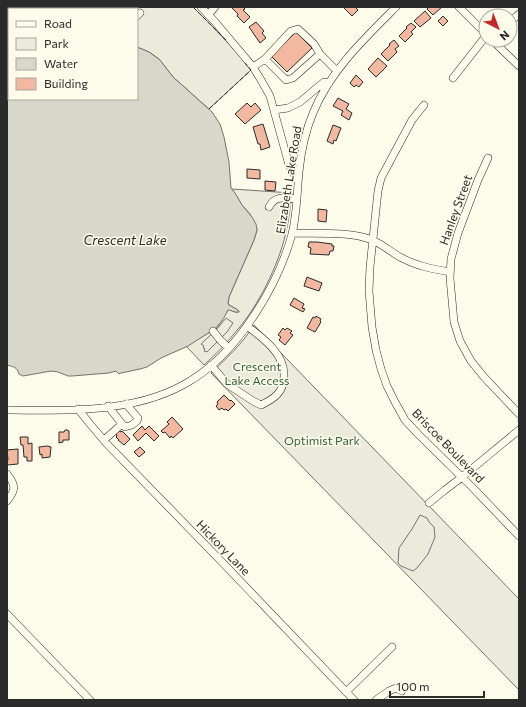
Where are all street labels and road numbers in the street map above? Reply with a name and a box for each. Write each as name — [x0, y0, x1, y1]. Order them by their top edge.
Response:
street label: Elizabeth Lake Road — [273, 125, 303, 235]
street label: Hanley Street — [436, 173, 474, 247]
street label: Briscoe Boulevard — [410, 405, 488, 485]
street label: Hickory Lane — [194, 517, 253, 578]

